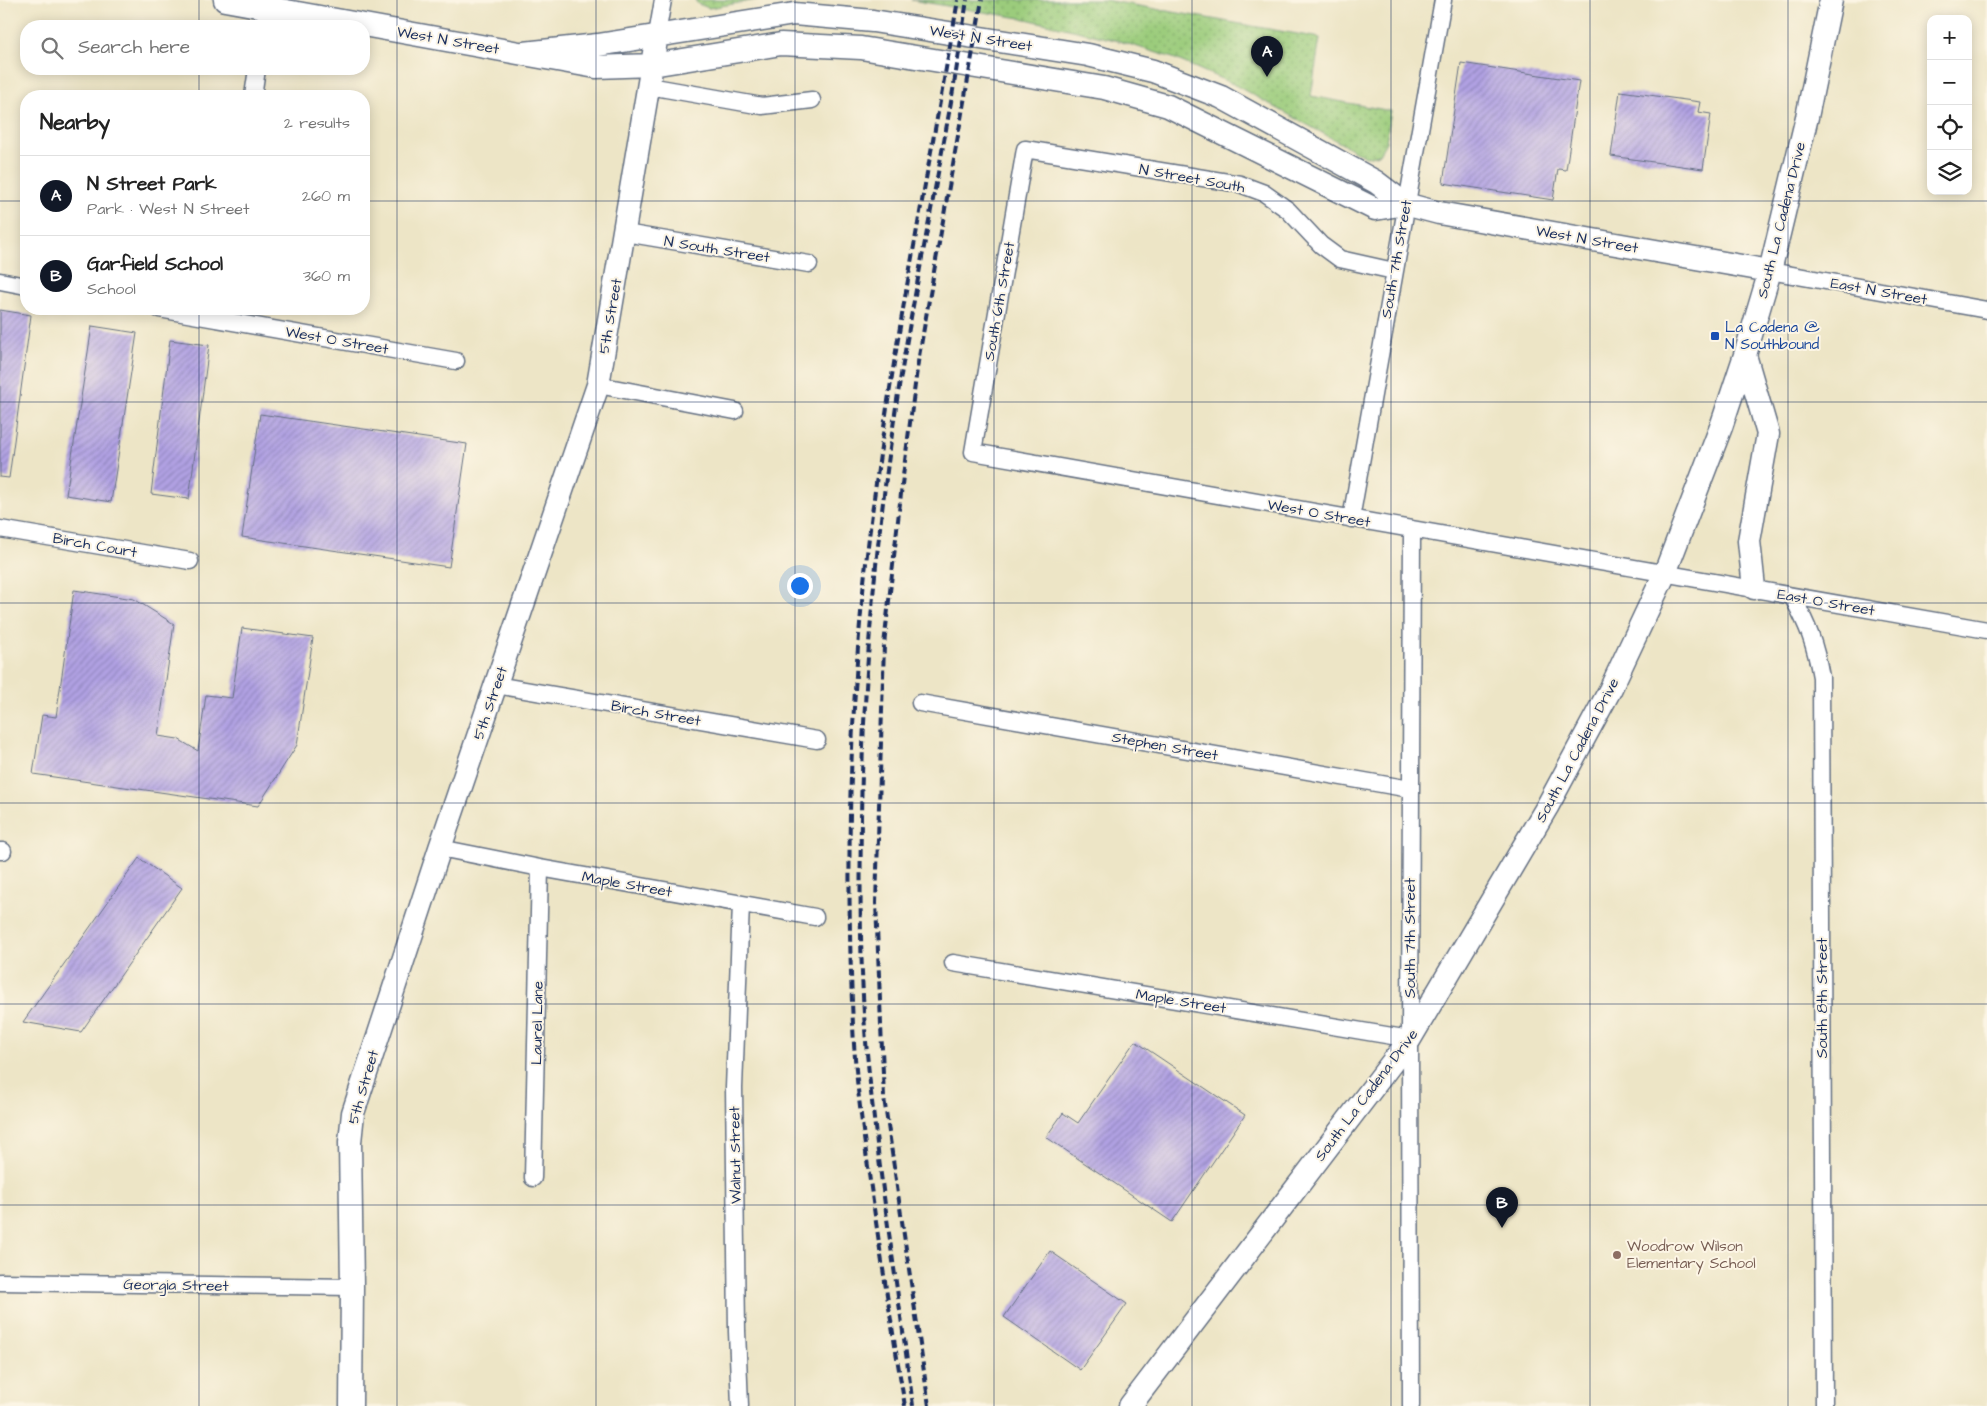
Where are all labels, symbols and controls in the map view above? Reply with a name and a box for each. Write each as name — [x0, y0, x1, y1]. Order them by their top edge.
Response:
map controls — [1927, 15, 1972, 195]
button: + — [1927, 15, 1972, 60]
search box — [20, 20, 370, 75]
street label: West N Street — [928, 20, 1034, 57]
street label: West N Street — [395, 21, 501, 60]
icon: search — [38, 34, 66, 62]
text: Search here — [78, 34, 190, 61]
pin: A — [1251, 36, 1283, 77]
button: − — [1927, 60, 1972, 105]
button: locate — [1927, 105, 1972, 150]
text: Nearby — [40, 108, 110, 137]
text: 2 results — [284, 112, 350, 134]
street label: South La Cadena Drive — [1752, 140, 1811, 301]
button: layers — [1927, 150, 1972, 195]
street label: N Street South — [1137, 159, 1247, 198]
text: N Street Park — [87, 171, 217, 198]
text: A — [51, 185, 61, 207]
text: 260 m — [302, 185, 350, 207]
text: Park · West N Street — [87, 198, 249, 220]
street label: South 7th Street — [1376, 198, 1417, 320]
street label: West N Street — [1534, 220, 1640, 259]
street label: N South Street — [662, 231, 771, 268]
street label: South 6th Street — [979, 240, 1020, 362]
text: Garfield School — [87, 251, 223, 278]
text: B — [50, 265, 62, 287]
text: 360 m — [303, 265, 350, 287]
street label: East N Street — [1829, 273, 1929, 310]
street label: 5th Street — [594, 277, 627, 356]
text: School — [87, 278, 136, 300]
place label: La Cadena @ N Southbound — [1725, 317, 1820, 355]
street label: West O Street — [284, 321, 390, 360]
marker: La Cadena @ N Southbound — [1709, 330, 1721, 342]
street label: West O Street — [1266, 494, 1372, 533]
street label: Birch Court — [51, 528, 139, 563]
your location — [787, 573, 813, 599]
street label: East O Street — [1776, 584, 1876, 621]
street label: 5th Street — [468, 664, 513, 743]
street label: South La Cadena Drive — [1530, 674, 1624, 826]
street label: Birch Street — [610, 695, 702, 732]
street label: Stephen Street — [1110, 727, 1220, 766]
street label: Maple Street — [580, 866, 674, 903]
street label: South 7th Street — [1400, 878, 1421, 998]
street label: South 8th Street — [1812, 938, 1833, 1058]
street label: Laurel Lane — [526, 981, 549, 1065]
street label: Maple Street — [1134, 984, 1228, 1019]
street label: South La Cadena Drive — [1310, 1025, 1423, 1166]
street label: 5th Street — [343, 1048, 384, 1127]
street label: Walnut Street — [724, 1106, 747, 1204]
pin: B — [1486, 1187, 1518, 1228]
place label: Woodrow Wilson Elementary School — [1627, 1236, 1756, 1275]
marker: Woodrow Wilson Elementary School — [1611, 1249, 1623, 1261]
street label: Georgia Street — [123, 1274, 229, 1298]

